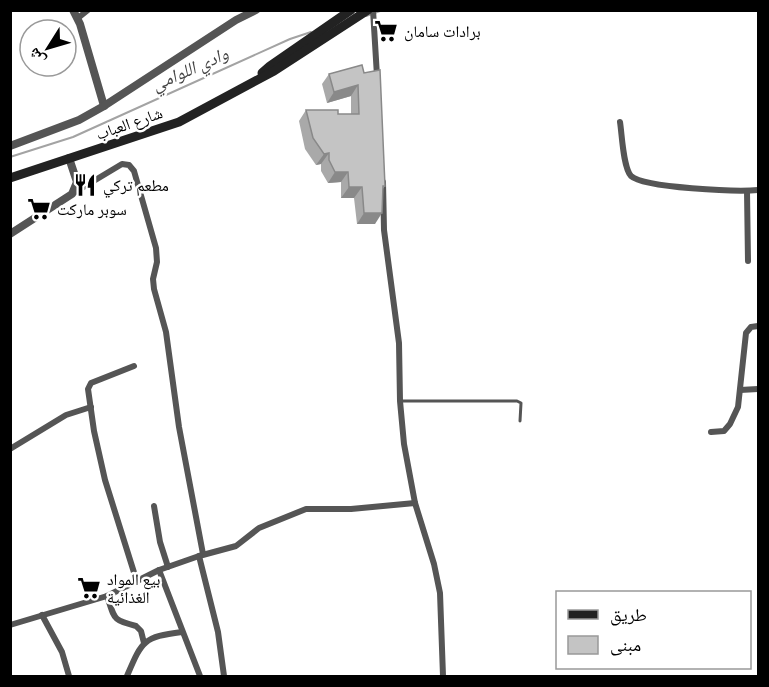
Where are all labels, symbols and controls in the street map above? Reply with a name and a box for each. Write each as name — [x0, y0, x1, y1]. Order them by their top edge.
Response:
north arrow — [18, 18, 78, 78]
supermarket icon: برادات سامان — [373, 18, 399, 44]
place label: برادات سامان — [404, 21, 481, 42]
water label: وادي اللوامي — [148, 41, 234, 99]
text: ش — [23, 44, 49, 70]
street label: شارع العباب — [93, 102, 165, 145]
restaurant icon: مطعم تركي — [72, 172, 98, 198]
place label: مطعم تركي — [103, 175, 169, 198]
supermarket icon: سوبر ماركت — [26, 196, 52, 222]
place label: سوبر ماركت — [57, 199, 127, 219]
place label: بيع المواد الغذائية — [107, 569, 160, 607]
supermarket icon: بيع المواد الغذائية — [76, 575, 102, 601]
legend — [556, 591, 751, 669]
text: طريق — [610, 603, 647, 626]
text: مبنى — [610, 633, 641, 656]

